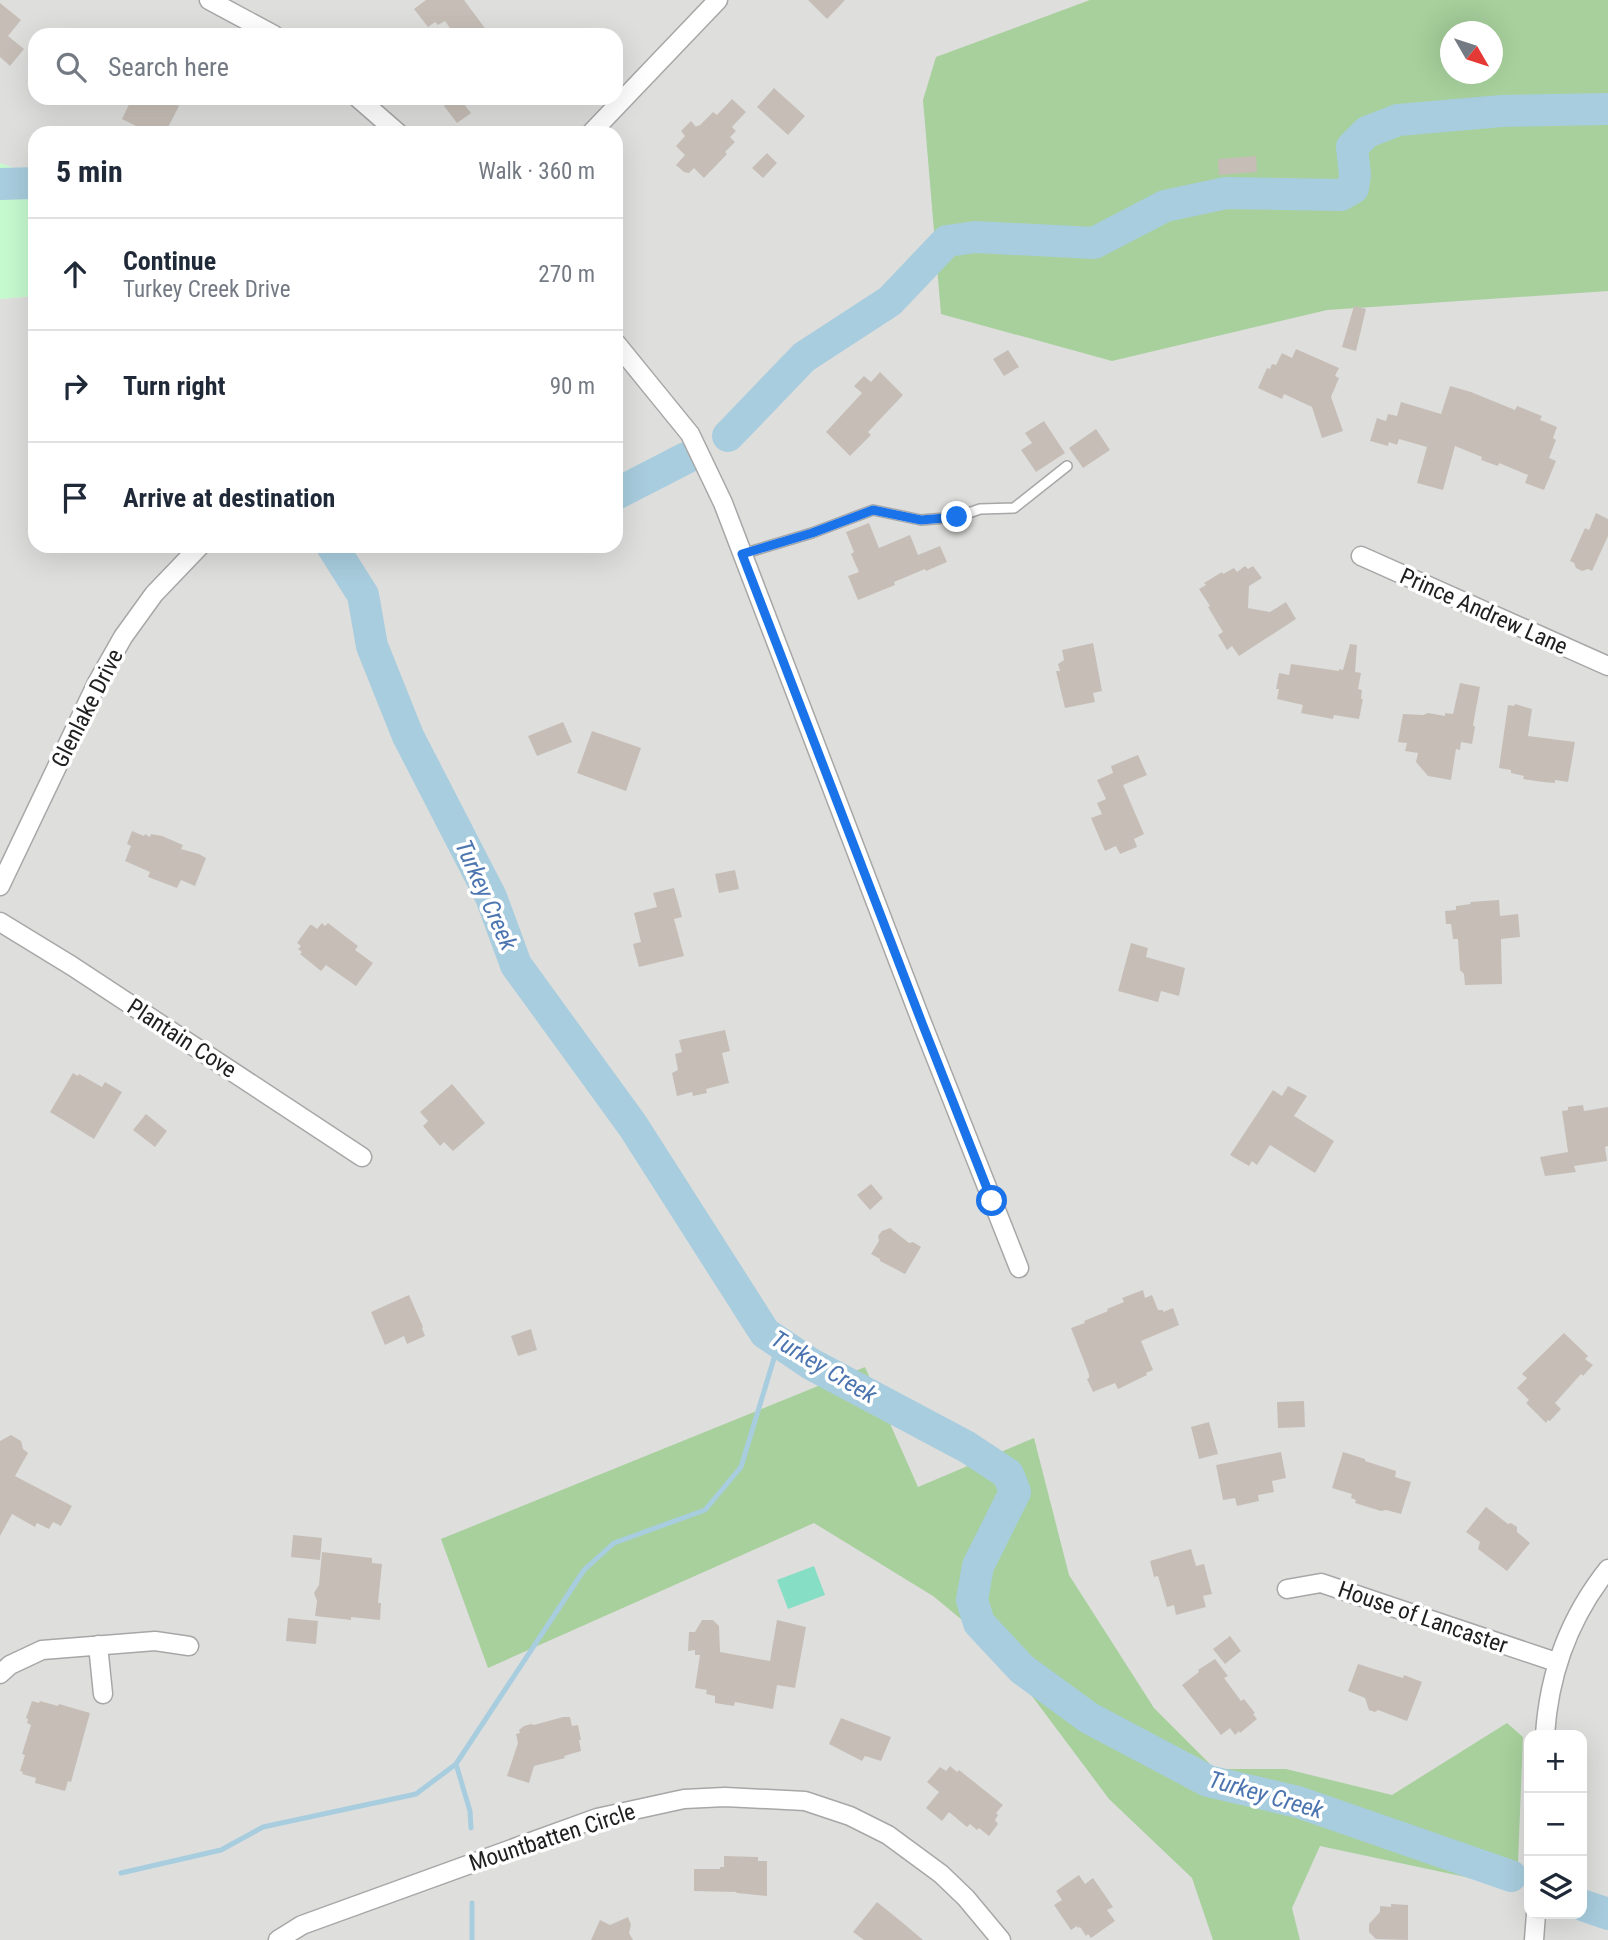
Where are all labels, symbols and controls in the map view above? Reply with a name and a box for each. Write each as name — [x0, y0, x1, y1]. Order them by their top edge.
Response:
north arrow — [1440, 21, 1503, 84]
search box — [28, 28, 623, 105]
icon: search — [52, 48, 90, 86]
text: Search here — [108, 52, 229, 82]
text: 5 min — [56, 154, 123, 189]
text: Walk · 360 m — [478, 158, 595, 185]
text: Continue — [123, 246, 216, 276]
icon: ahead — [56, 255, 94, 293]
text: 270 m — [538, 261, 595, 288]
text: Turkey Creek Drive — [123, 276, 291, 303]
icon: right — [56, 367, 94, 405]
text: Turn right — [123, 371, 225, 401]
text: 90 m — [550, 373, 595, 400]
icon: arrive — [56, 479, 94, 517]
text: Arrive at destination — [123, 483, 335, 513]
route end — [941, 501, 972, 532]
street label: Prince Andrew Lane — [1396, 562, 1572, 660]
street label: Glenlake Drive — [46, 645, 129, 772]
water label: Turkey Creek — [449, 835, 523, 955]
street label: Plantain Cove — [122, 993, 241, 1084]
route start — [976, 1185, 1007, 1216]
water label: Turkey Creek — [766, 1325, 882, 1410]
street label: House of Lancaster — [1335, 1576, 1511, 1659]
map controls — [1524, 1730, 1587, 1919]
button: + — [1524, 1730, 1587, 1793]
water label: Turkey Creek — [1205, 1765, 1327, 1825]
button: − — [1524, 1793, 1587, 1856]
street label: Mountbatten Circle — [466, 1798, 639, 1877]
button: layers — [1524, 1856, 1587, 1919]

